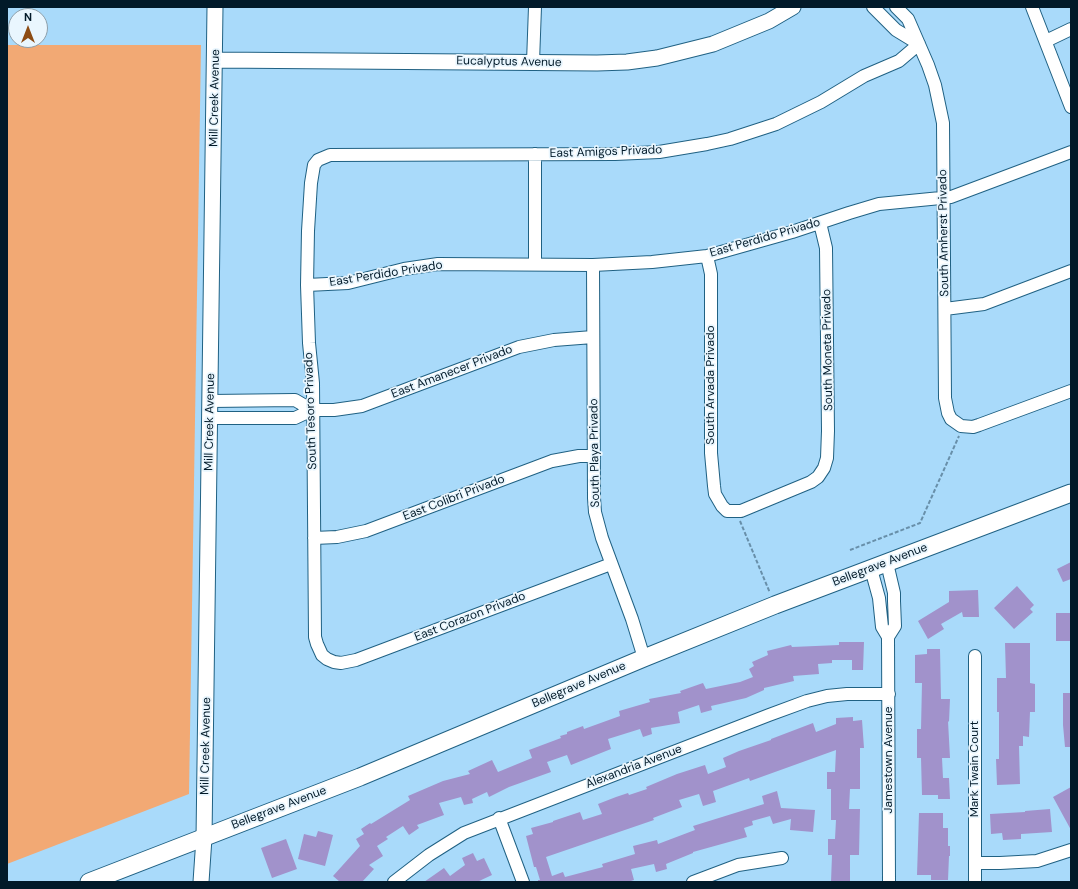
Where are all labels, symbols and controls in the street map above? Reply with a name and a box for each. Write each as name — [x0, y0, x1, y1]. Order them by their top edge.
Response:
north arrow — [8, 8, 48, 48]
text: N — [24, 10, 32, 24]
street label: Mill Creek Avenue — [207, 49, 223, 147]
street label: Eucalyptus Avenue — [456, 54, 562, 70]
street label: East Amigos Privado — [549, 143, 663, 161]
street label: South Amherst Privado — [936, 169, 952, 297]
street label: East Perdido Privado — [708, 215, 822, 261]
street label: East Perdido Privado — [328, 258, 444, 290]
street label: South Moneta Privado — [820, 289, 836, 411]
street label: South Arvada Privado — [704, 325, 718, 445]
street label: East Amanecer Privado — [389, 342, 515, 402]
street label: South Tesoro Privado — [302, 352, 320, 470]
street label: Mill Creek Avenue — [202, 373, 218, 471]
street label: South Playa Privado — [587, 398, 603, 508]
street label: East Colibri Privado — [401, 472, 507, 524]
street label: Bellegrave Avenue — [831, 540, 929, 590]
street label: East Corazon Privado — [412, 589, 528, 645]
street label: Bellegrave Avenue — [530, 659, 628, 711]
street label: Mill Creek Avenue — [198, 697, 214, 795]
street label: Jamestown Avenue — [882, 706, 896, 814]
street label: Mark Twain Court — [968, 721, 982, 817]
street label: Alexandria Avenue — [584, 742, 684, 792]
street label: Bellegrave Avenue — [230, 783, 328, 833]

